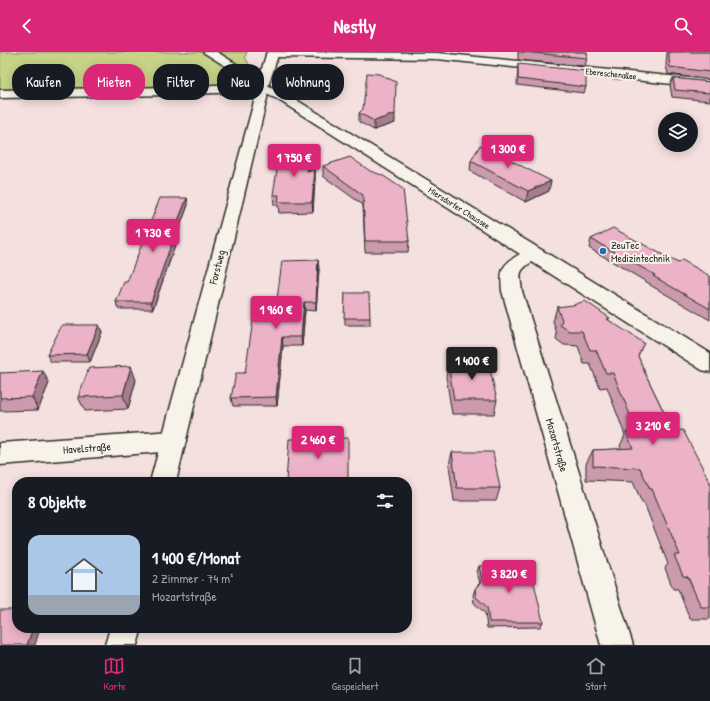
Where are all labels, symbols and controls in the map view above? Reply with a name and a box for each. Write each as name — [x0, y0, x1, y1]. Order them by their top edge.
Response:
text: Nestly — [334, 14, 376, 39]
icon: back — [16, 15, 38, 37]
icon: search — [672, 15, 694, 37]
chip: Kaufen — [12, 64, 75, 100]
chip: Mieten — [83, 64, 145, 100]
chip: Filter — [153, 64, 209, 100]
chip: Neu — [217, 64, 264, 100]
chip: Wohnung — [272, 64, 344, 100]
street label: Ebereschenallee — [585, 65, 638, 83]
map controls — [658, 112, 698, 152]
button: layers — [658, 112, 698, 152]
pin: 1 300 € — [471, 135, 545, 169]
text: 1 300 € — [491, 139, 525, 157]
pin: 1 750 € — [257, 144, 331, 178]
text: 1 750 € — [277, 148, 311, 166]
street label: Miersdorfer Chaussee — [426, 184, 493, 232]
pin: 1 730 € — [116, 219, 190, 253]
text: 1 730 € — [135, 223, 171, 241]
place label: ZeuTec Medizintechnik — [611, 238, 670, 265]
marker: ZeuTec Medizintechnik — [598, 246, 608, 256]
street label: Forstweg — [206, 248, 228, 287]
pin: 1 960 € — [239, 296, 313, 330]
text: 1 960 € — [260, 300, 292, 318]
pin: 1 400 € — [435, 347, 509, 381]
text: 1 400 € — [455, 351, 489, 369]
pin: 3 210 € — [616, 412, 690, 446]
text: 3 210 € — [636, 416, 670, 434]
street label: Mozartstraße — [543, 417, 571, 474]
pin: 2 460 € — [281, 426, 355, 460]
text: 2 460 € — [301, 430, 335, 448]
street label: Havelstraße — [63, 439, 112, 457]
text: 8 Objekte — [28, 490, 86, 513]
icon: filters — [374, 490, 396, 512]
text: 1 400 €/Monat — [152, 546, 240, 569]
icon: home — [60, 551, 108, 599]
pin: 3 820 € — [472, 560, 546, 594]
text: 3 820 € — [491, 564, 527, 582]
text: 2 Zimmer · 74 m² — [152, 569, 233, 587]
text: Mozartstraße — [152, 587, 217, 605]
tab: Karte — [103, 655, 126, 693]
tab: Gespeichert — [332, 655, 379, 693]
tab: Start — [585, 655, 607, 693]

